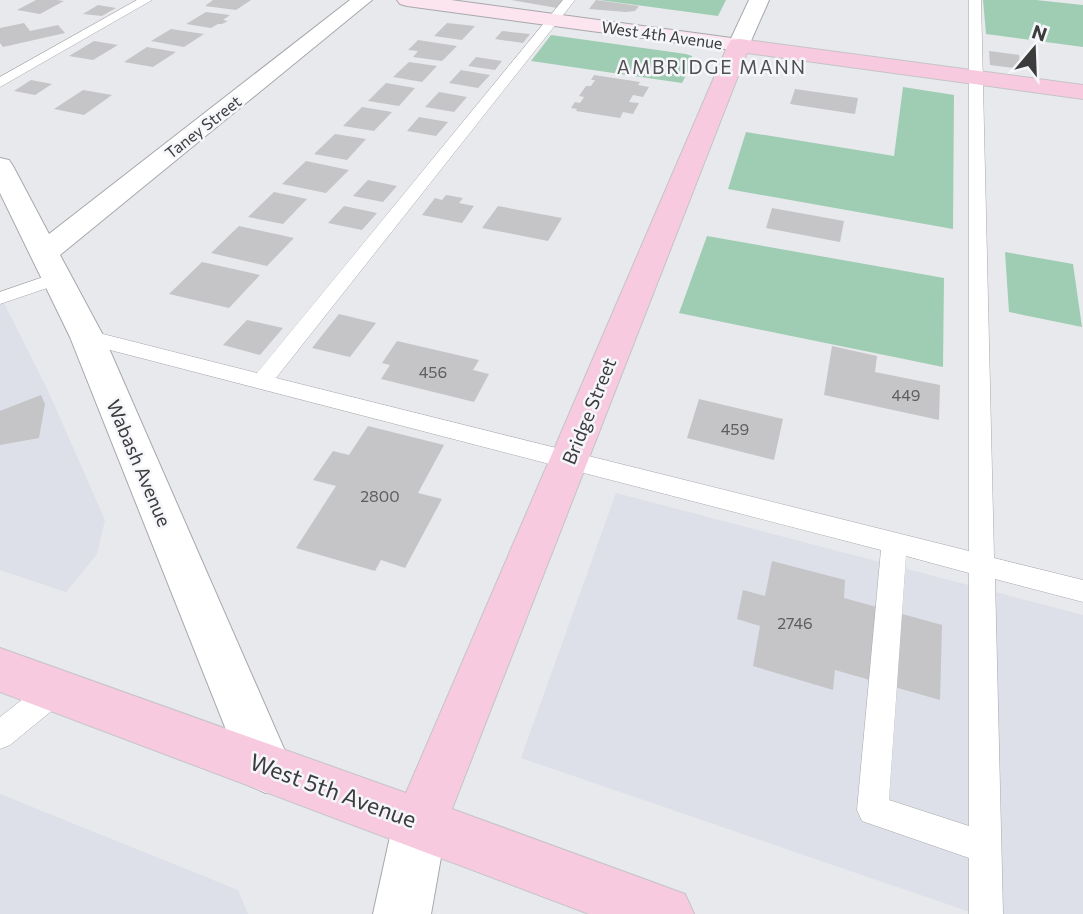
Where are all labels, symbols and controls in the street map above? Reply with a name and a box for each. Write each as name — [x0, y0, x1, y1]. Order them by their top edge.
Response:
north arrow — [999, 14, 1069, 84]
street label: West 4th Avenue — [600, 17, 724, 52]
text: N — [1029, 19, 1050, 46]
district label: AMBRIDGE MANN — [617, 55, 807, 78]
street label: Taney Street — [161, 91, 245, 162]
street label: Bridge Street — [557, 354, 620, 468]
house number: 456 — [419, 362, 447, 381]
house number: 449 — [892, 385, 920, 404]
street label: Wabash Avenue — [102, 396, 177, 530]
house number: 459 — [721, 419, 749, 438]
house number: 2800 — [360, 486, 400, 505]
house number: 2746 — [777, 613, 813, 632]
street label: West 5th Avenue — [246, 747, 420, 833]

